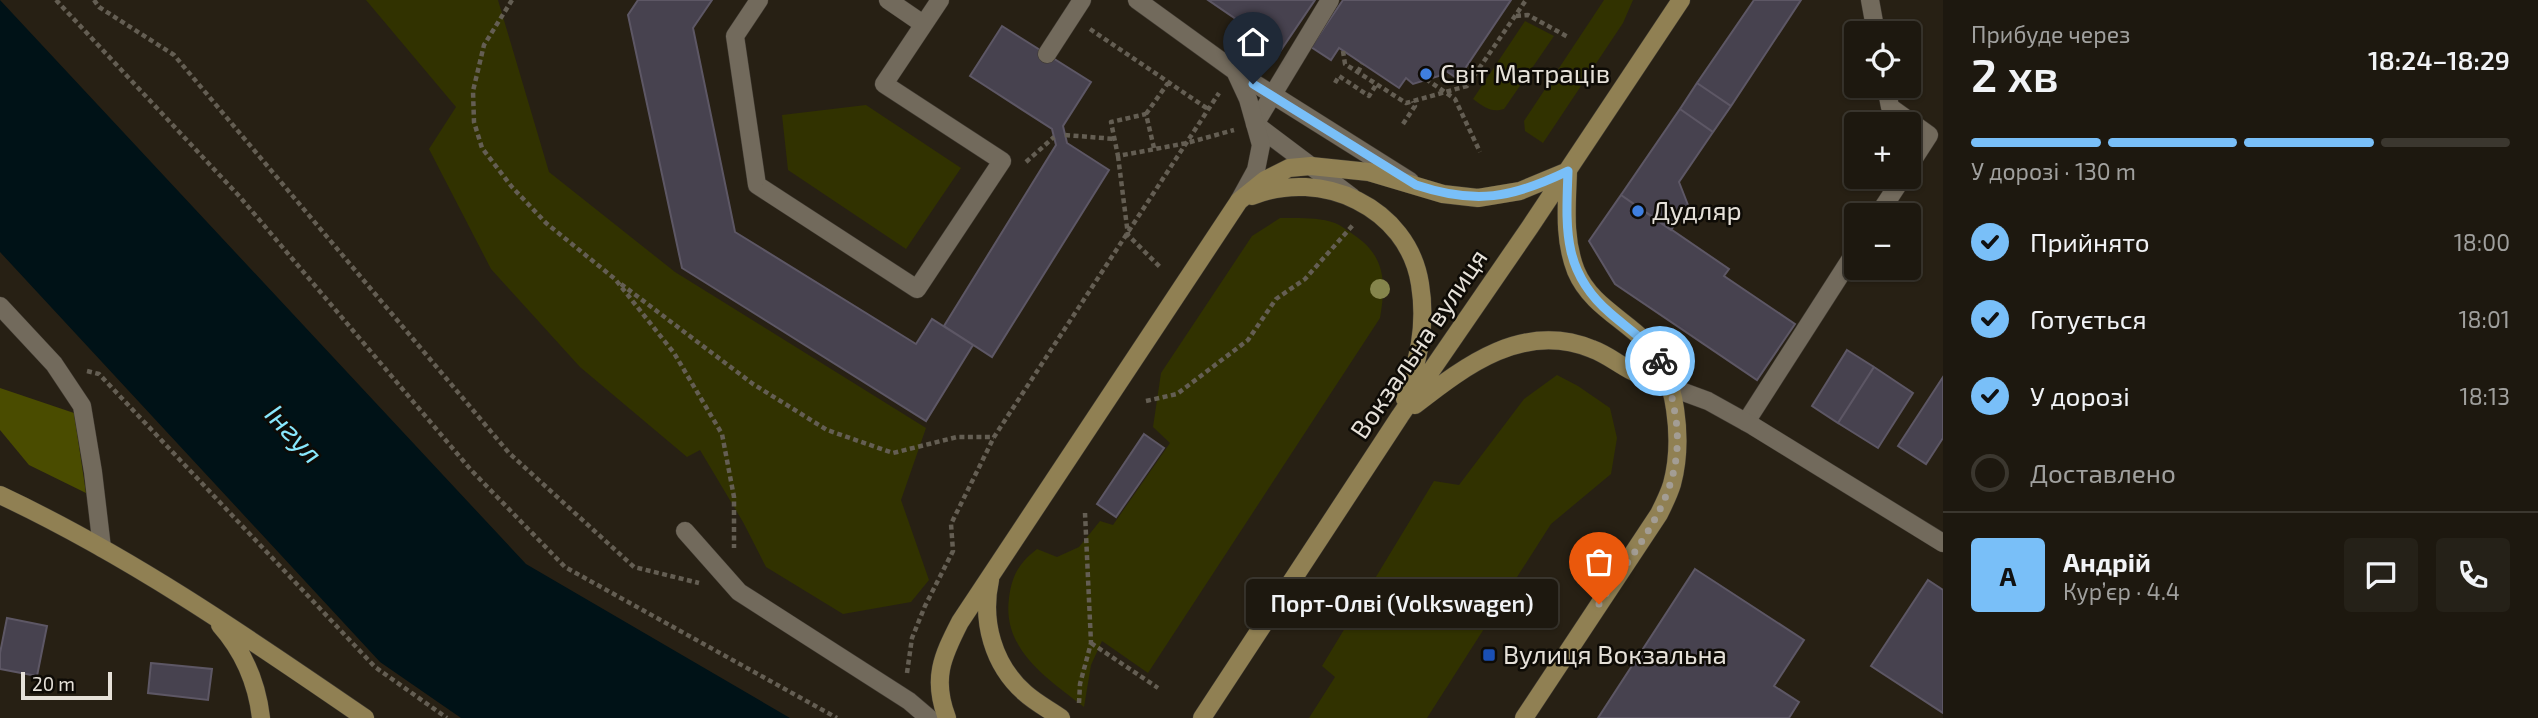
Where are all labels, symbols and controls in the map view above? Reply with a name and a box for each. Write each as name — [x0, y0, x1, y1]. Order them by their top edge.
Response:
pin — [1223, 12.0, 1283, 84]
text: Прибуде через — [1971, 20, 2131, 48]
map controls — [1844, 21, 1921, 280]
button: locate — [1844, 21, 1921, 98]
icon: home — [1234, 23, 1272, 61]
text: 18:24–18:29 — [2368, 44, 2510, 75]
text: 2 хв — [1971, 46, 2059, 101]
place label: Світ Матраців — [1440, 57, 1610, 88]
marker: Світ Матраців — [1418, 66, 1434, 82]
button: + — [1844, 112, 1921, 189]
text: У дорозі · 130 m — [1971, 157, 2136, 185]
place label: Дудляр — [1652, 194, 1742, 226]
marker: Дудляр — [1630, 203, 1646, 219]
button: − — [1844, 203, 1921, 280]
icon: check — [1971, 223, 2009, 261]
text: Прийнято — [2030, 226, 2150, 257]
text: 18:00 — [2454, 228, 2510, 256]
street label: Вокзальна вулиця — [1343, 242, 1494, 444]
icon: check — [1971, 300, 2009, 338]
text: Готується — [2030, 303, 2147, 334]
text: 18:01 — [2458, 305, 2510, 333]
courier — [1625, 326, 1695, 396]
icon: bike — [1641, 342, 1679, 380]
icon: check — [1971, 377, 2009, 415]
text: У дорозі — [2030, 380, 2130, 411]
text: 18:13 — [2460, 382, 2510, 410]
water label: Інгул — [259, 397, 330, 470]
text: Доставлено — [2030, 457, 2176, 488]
pin — [1569, 532, 1629, 604]
button: chat — [2344, 538, 2418, 612]
button: phone — [2436, 538, 2510, 612]
icon: bag — [1580, 543, 1618, 581]
text: Андрій — [2063, 546, 2151, 577]
text: А — [2000, 560, 2016, 591]
text: Кур’єр · 4.4 — [2063, 577, 2180, 605]
callout: Порт-Олві (Volkswagen) — [1246, 580, 1557, 628]
text: Порт-Олві (Volkswagen) — [1270, 589, 1534, 617]
place label: Вулиця Вокзальна — [1503, 638, 1727, 670]
marker: Вулиця Вокзальна — [1481, 647, 1497, 663]
scale bar — [21, 669, 112, 701]
text: 20 m — [32, 672, 75, 695]

